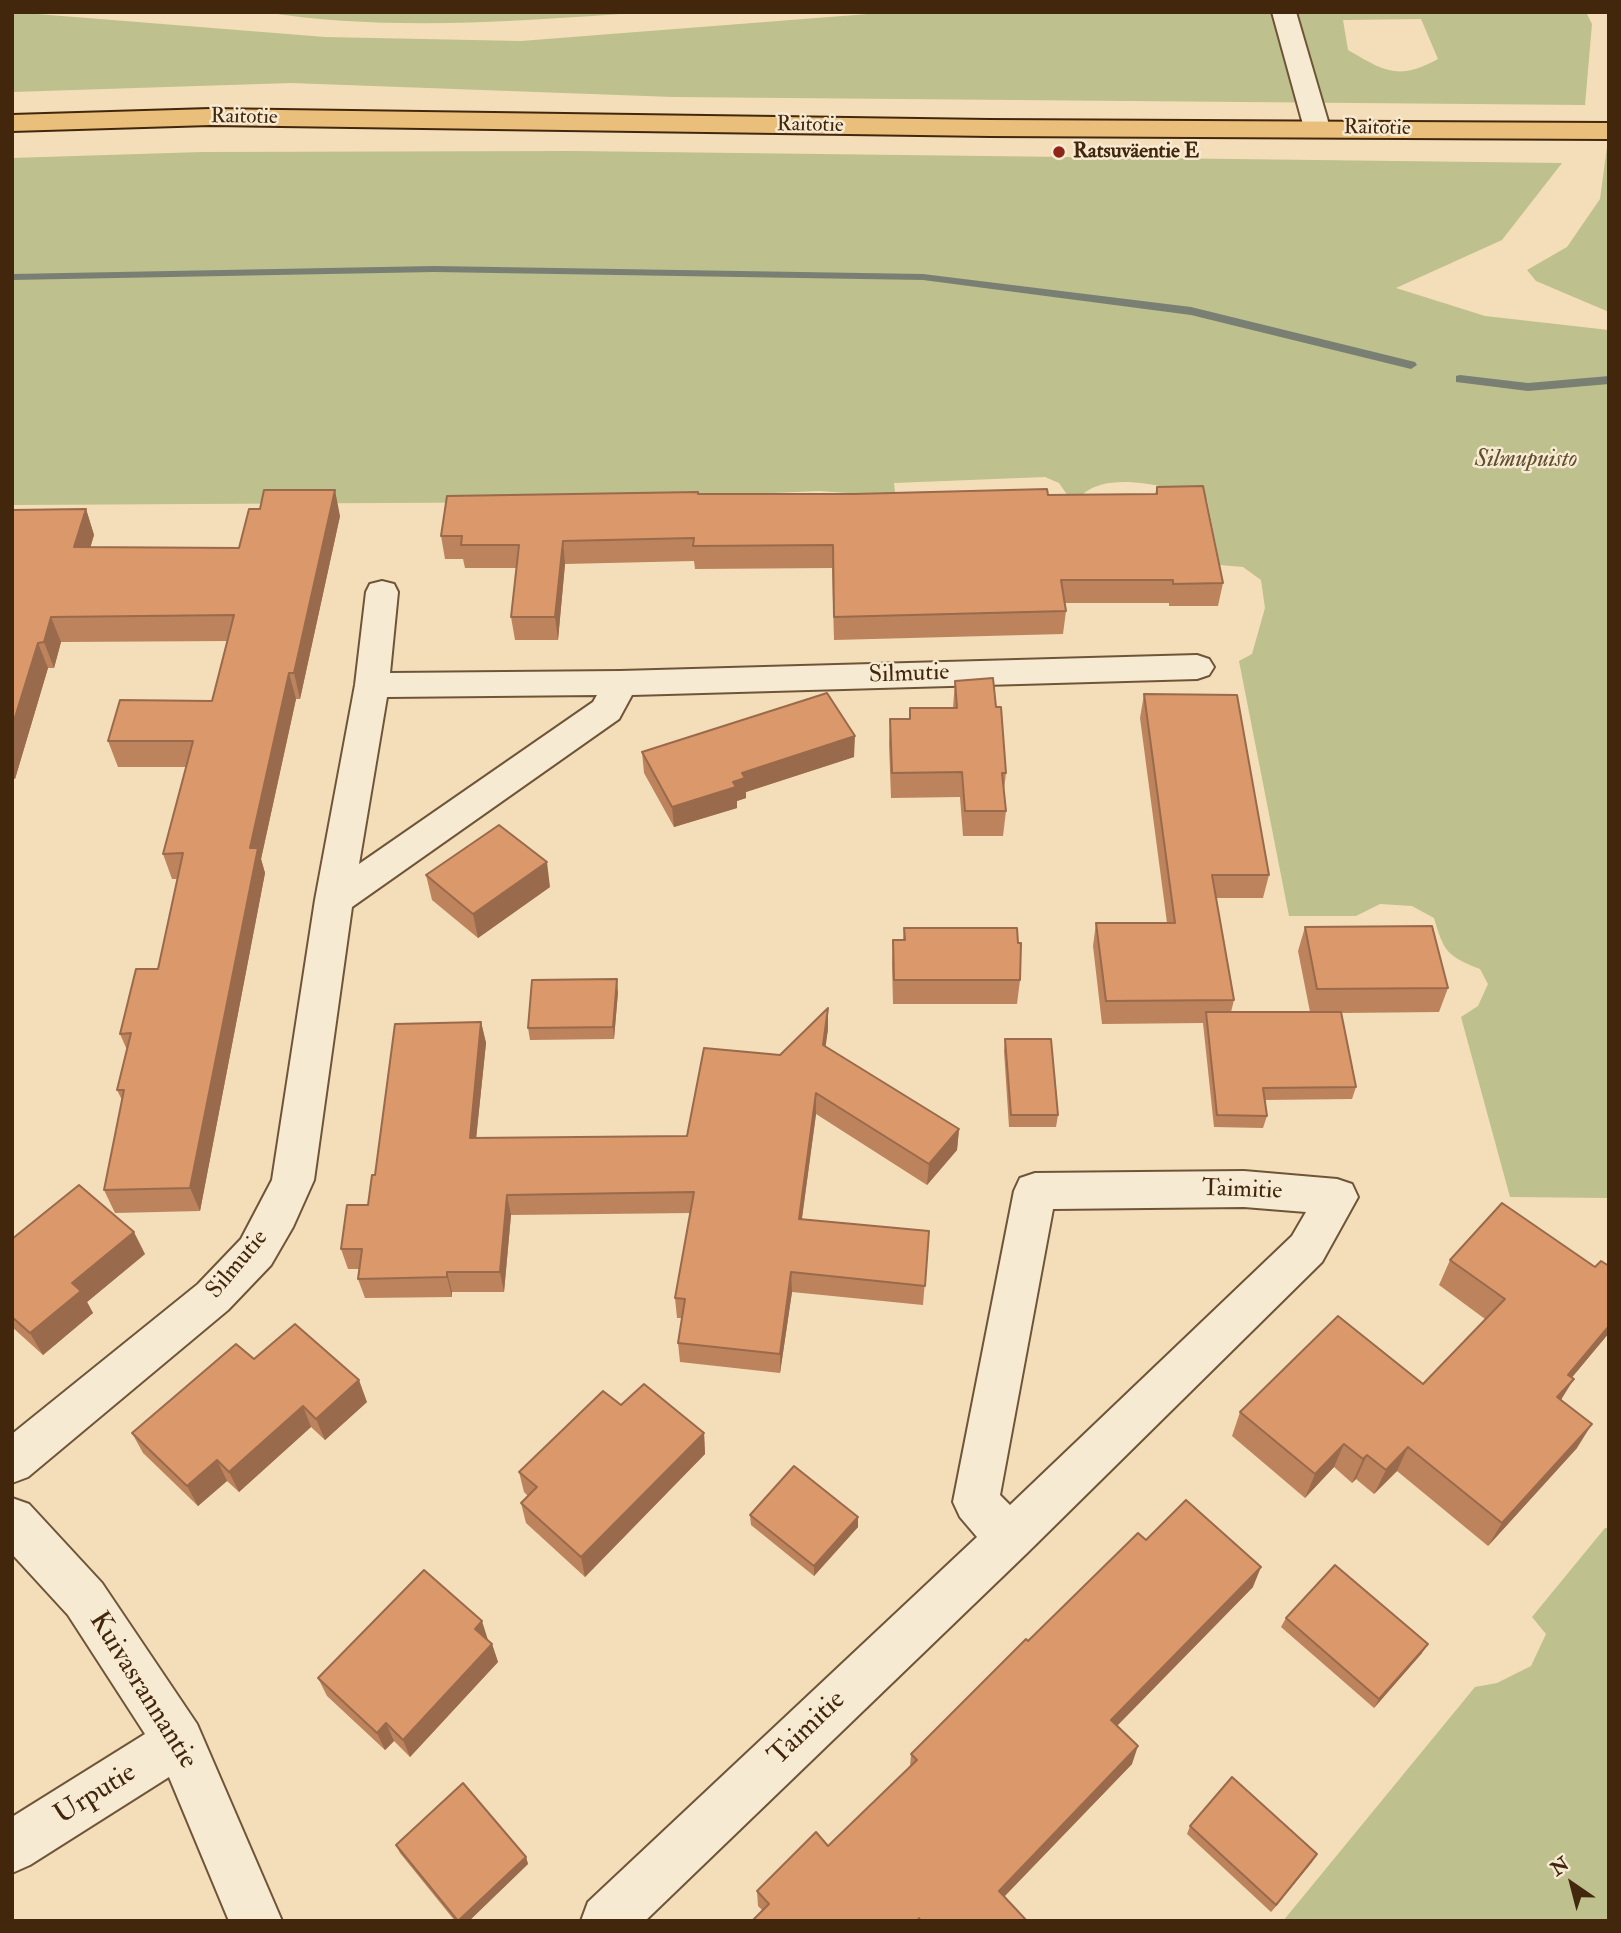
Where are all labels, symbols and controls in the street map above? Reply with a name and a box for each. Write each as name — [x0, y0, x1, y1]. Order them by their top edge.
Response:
street label: Raitotie — [210, 105, 278, 131]
street label: Raitotie — [776, 113, 844, 139]
street label: Raitotie — [1343, 116, 1411, 142]
place label: Ratsuväentie E — [1073, 139, 1199, 165]
marker: Ratsuväentie E — [1051, 144, 1067, 160]
park label: Silmupuisto — [1475, 447, 1577, 475]
street label: Silmutie — [868, 659, 950, 691]
street label: Taimitie — [1201, 1175, 1283, 1207]
street label: Silmutie — [201, 1225, 275, 1305]
street label: Kuivasrannantie — [80, 1606, 204, 1776]
street label: Taimitie — [763, 1684, 853, 1774]
street label: Urputie — [49, 1757, 143, 1833]
north arrow — [1537, 1849, 1607, 1919]
text: N — [1546, 1852, 1574, 1882]

